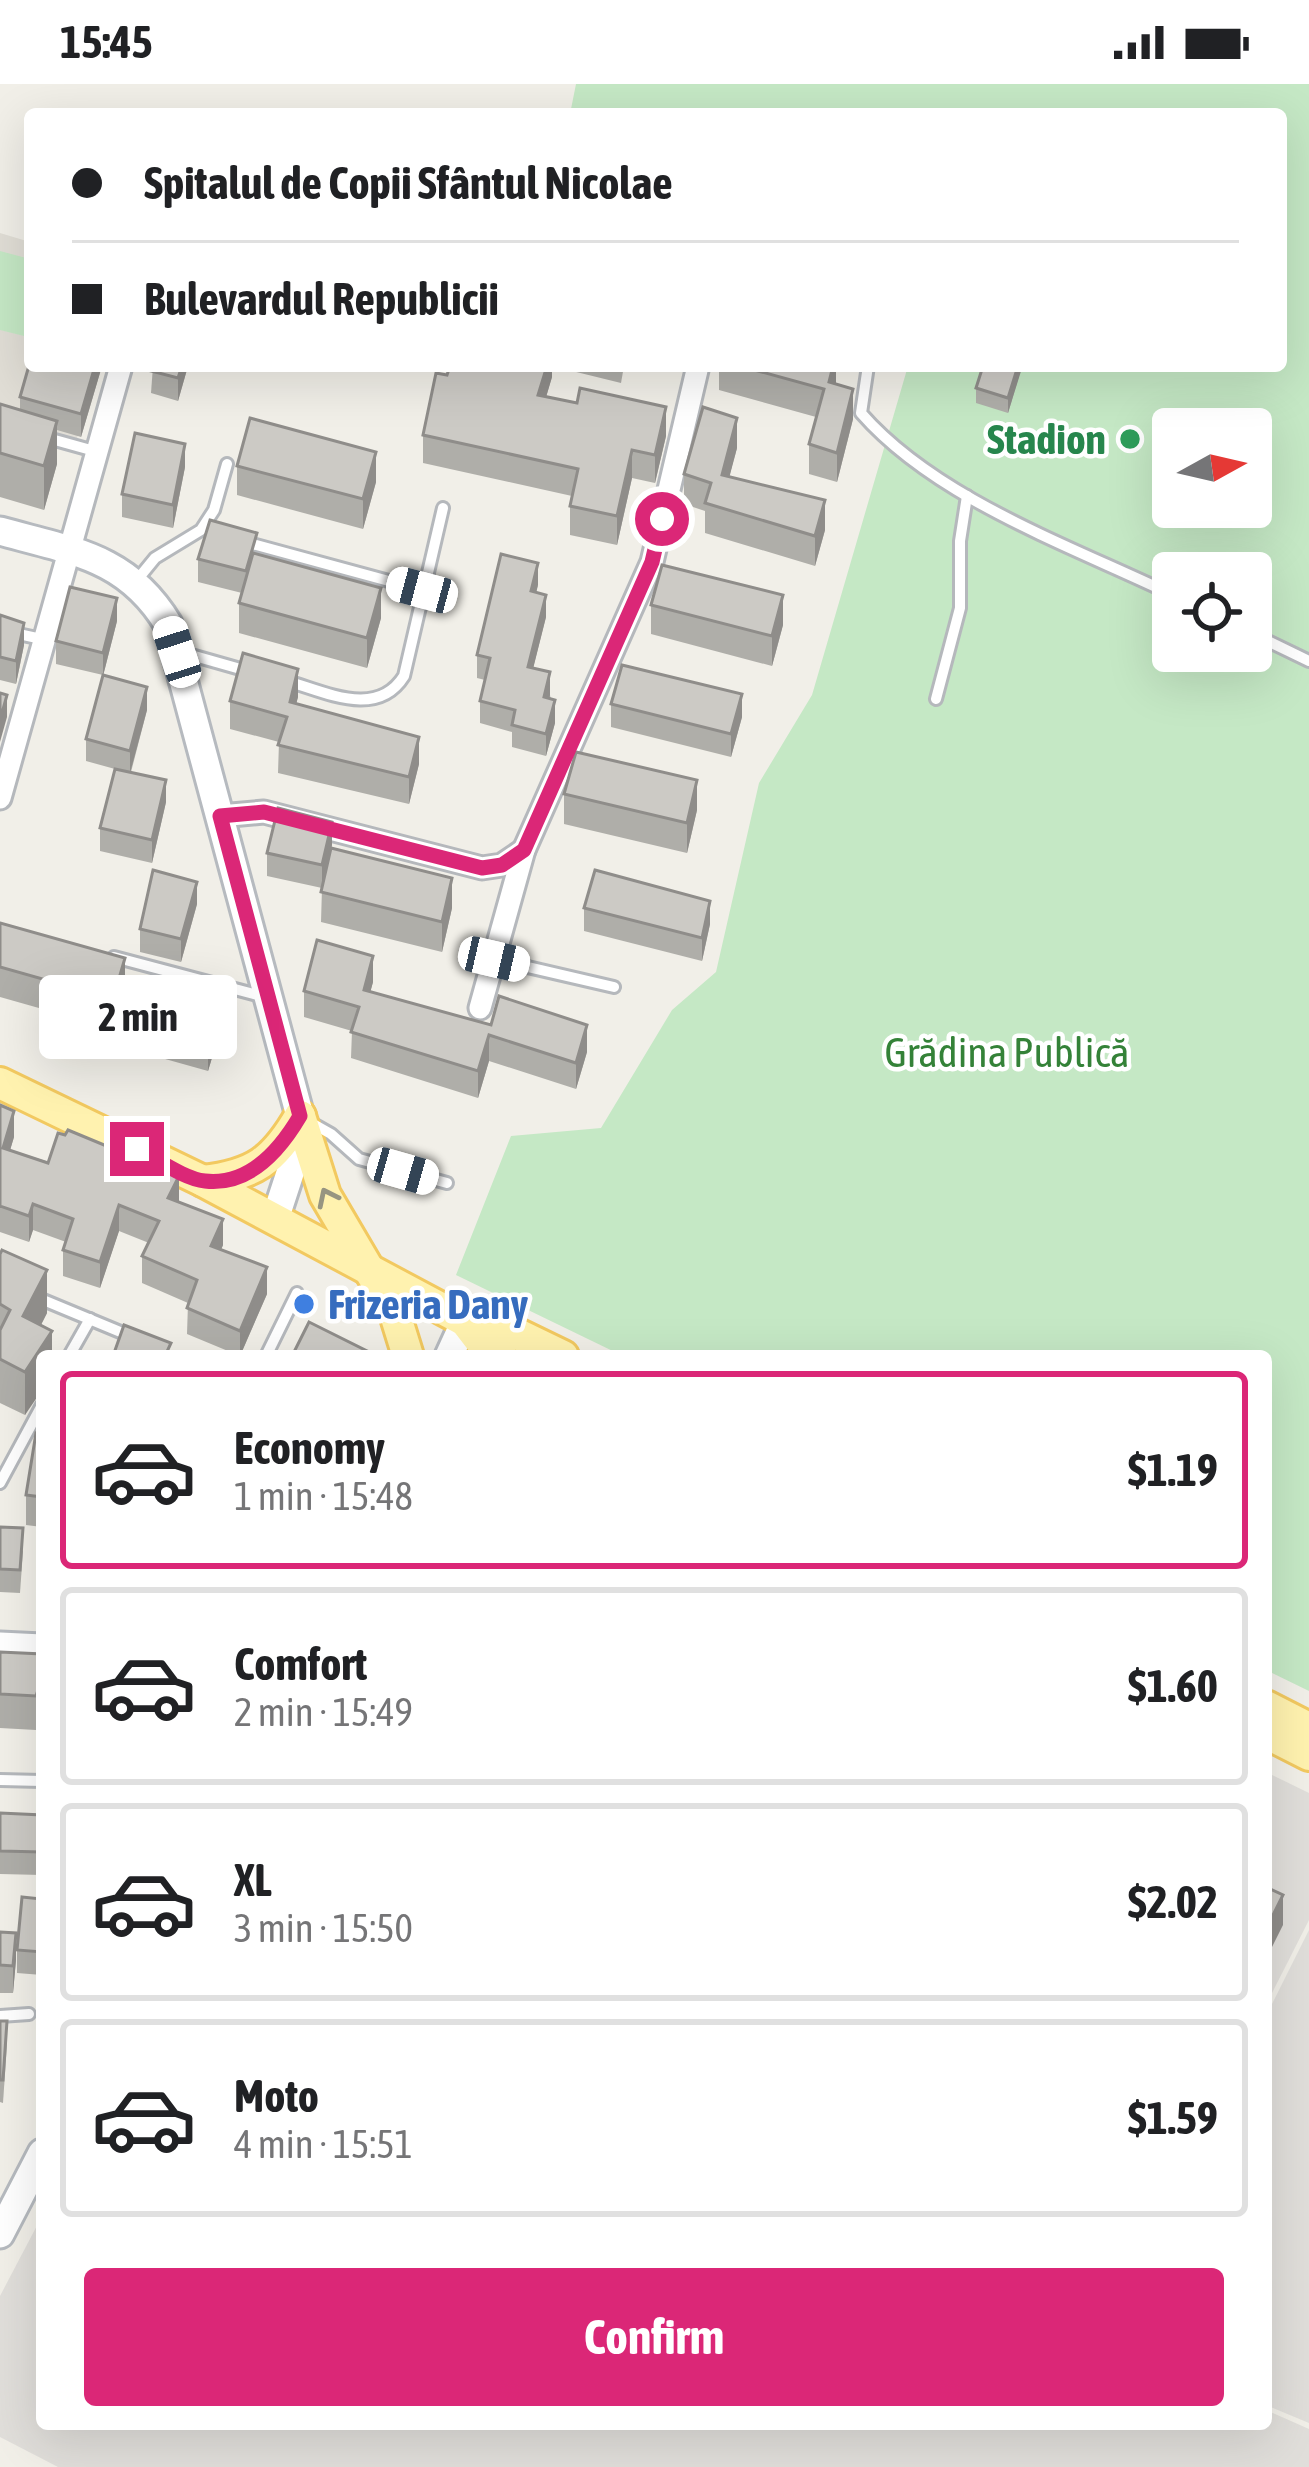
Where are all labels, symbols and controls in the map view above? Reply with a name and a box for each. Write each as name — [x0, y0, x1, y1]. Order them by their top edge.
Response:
text: 15:45 — [60, 16, 153, 68]
text: Spitalul de Copii Sfântul Nicolae — [144, 157, 673, 209]
text: Bulevardul Republicii — [144, 273, 499, 325]
north arrow — [1152, 408, 1272, 528]
map controls — [1152, 408, 1272, 672]
place label: Stadion — [987, 415, 1106, 463]
marker: Stadion — [1117, 426, 1143, 452]
route start — [635, 492, 689, 546]
button: locate — [1152, 552, 1272, 672]
car — [383, 563, 461, 617]
car — [149, 612, 205, 692]
car — [455, 933, 533, 985]
callout: 2 min — [38, 975, 236, 1059]
text: 2 min — [98, 995, 178, 1039]
park label: Grădina Publică — [884, 1028, 1130, 1076]
route end — [110, 1122, 164, 1176]
car — [363, 1144, 443, 1198]
one-way arrow — [318, 1188, 341, 1209]
place label: Frizeria Dany — [328, 1280, 529, 1328]
marker: Frizeria Dany — [291, 1291, 317, 1317]
icon: car — [90, 1416, 198, 1524]
text: Economy — [234, 1422, 385, 1474]
text: $1.19 — [1128, 1444, 1218, 1496]
text: 1 min · 15:48 — [234, 1474, 413, 1518]
icon: car — [90, 1632, 198, 1740]
text: Comfort — [234, 1638, 367, 1690]
text: $1.60 — [1128, 1660, 1218, 1712]
text: 2 min · 15:49 — [234, 1690, 413, 1734]
icon: car — [90, 1848, 198, 1956]
text: XL — [234, 1854, 272, 1906]
text: $2.02 — [1128, 1876, 1218, 1928]
text: 3 min · 15:50 — [234, 1906, 413, 1950]
icon: car — [90, 2064, 198, 2172]
text: Moto — [234, 2070, 319, 2122]
text: $1.59 — [1128, 2092, 1218, 2144]
text: 4 min · 15:51 — [234, 2122, 413, 2166]
button: Confirm — [84, 2268, 1224, 2406]

